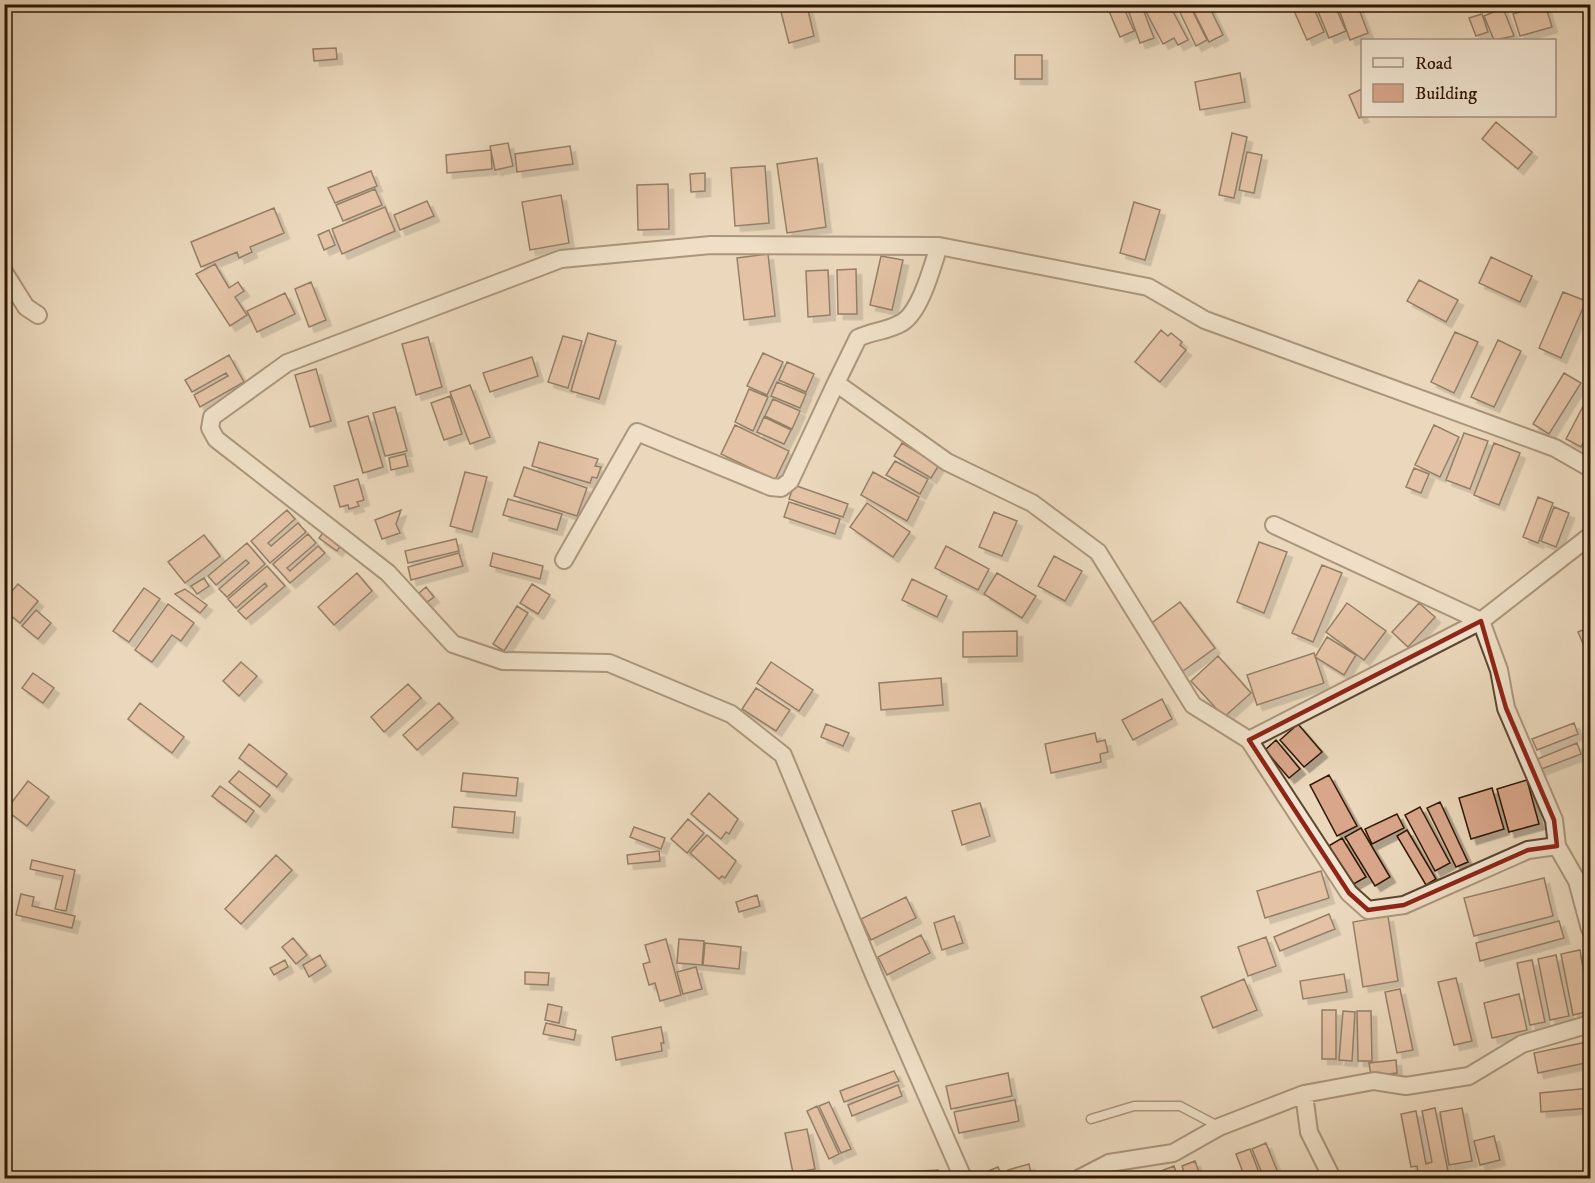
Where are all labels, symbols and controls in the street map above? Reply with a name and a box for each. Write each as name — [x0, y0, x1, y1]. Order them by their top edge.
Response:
legend — [1361, 39, 1556, 117]
text: Road — [1415, 53, 1452, 75]
text: Building — [1415, 83, 1477, 105]

